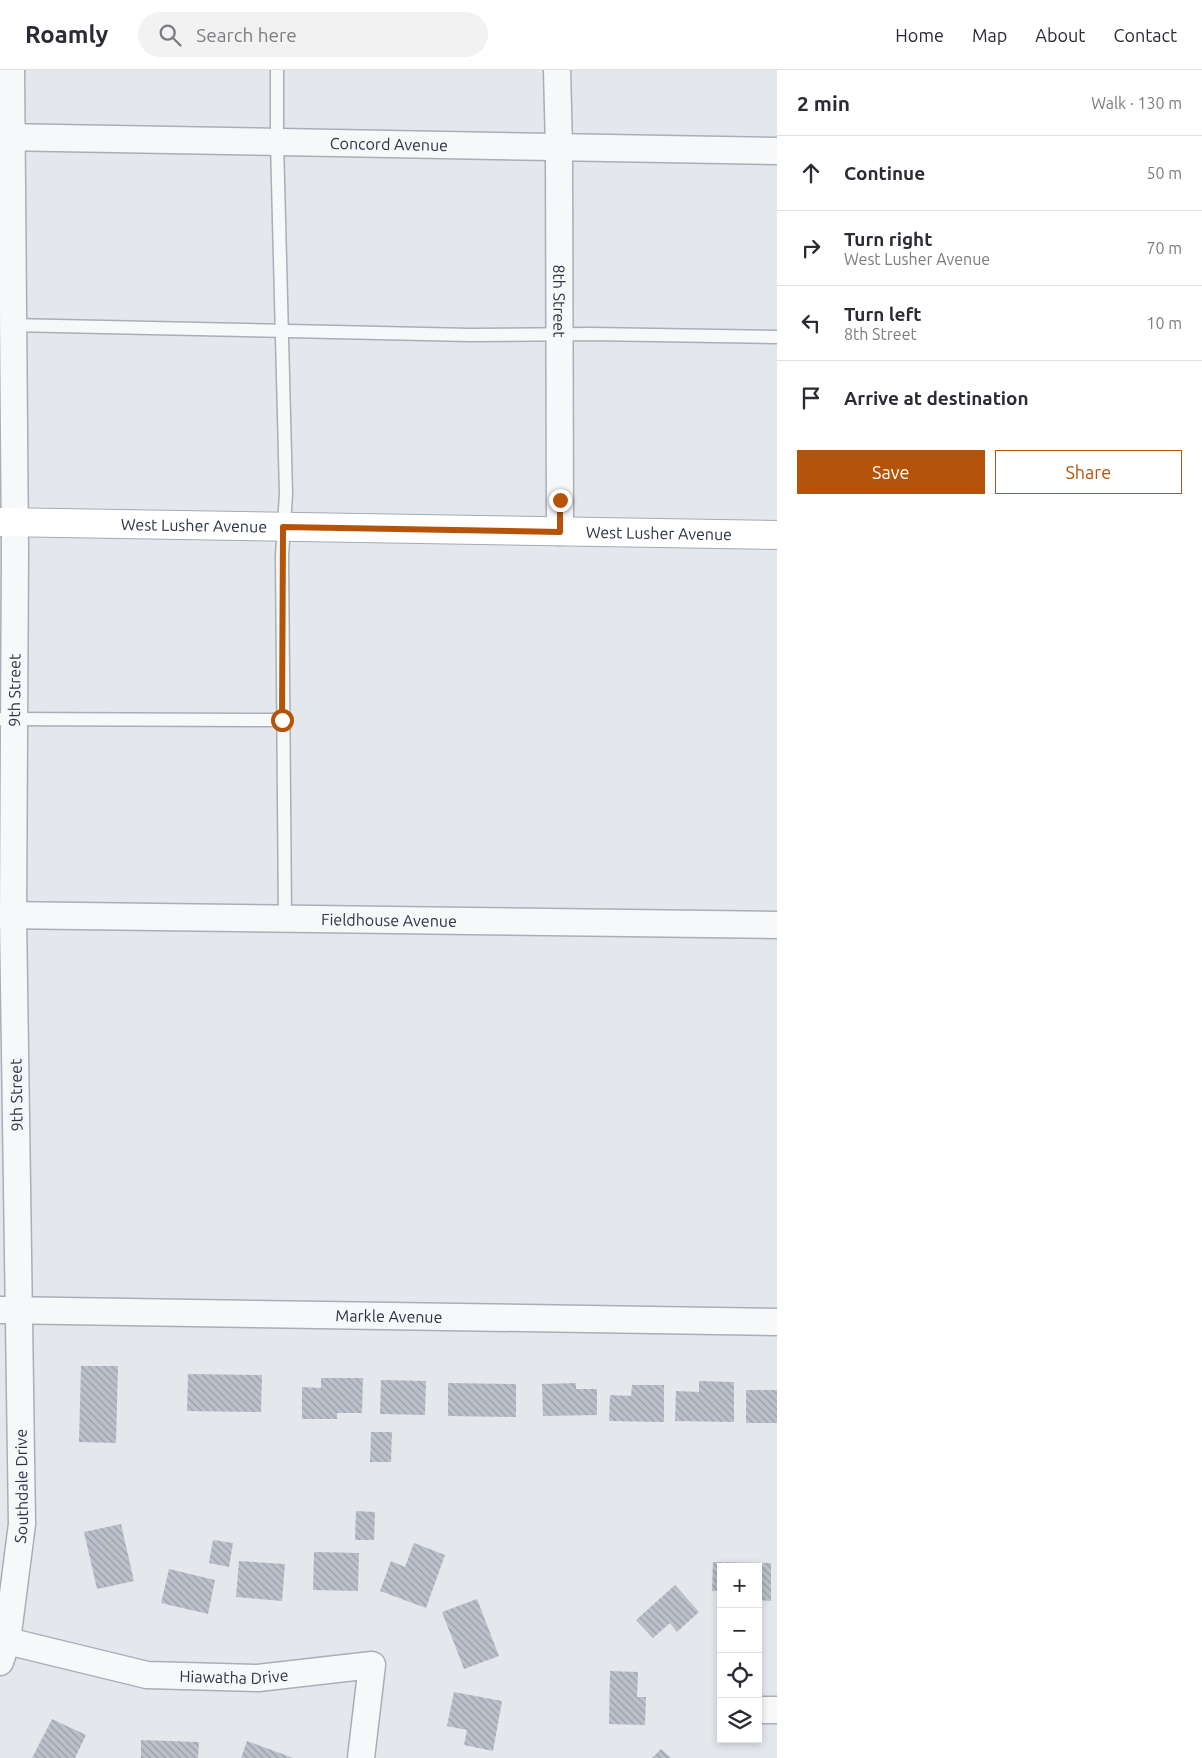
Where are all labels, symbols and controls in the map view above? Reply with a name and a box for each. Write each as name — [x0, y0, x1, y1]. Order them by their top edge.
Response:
search box — [138, 12, 488, 57]
text: Roamly — [25, 21, 108, 48]
icon: search — [156, 21, 184, 49]
text: Search here — [196, 24, 297, 46]
text: Home — [895, 25, 944, 45]
text: Map — [972, 25, 1007, 45]
text: About — [1035, 25, 1085, 45]
text: Contact — [1113, 25, 1177, 45]
text: 2 min — [797, 91, 850, 115]
text: Walk · 130 m — [1091, 94, 1182, 112]
street label: Concord Avenue — [330, 134, 448, 154]
icon: ahead — [797, 159, 825, 187]
text: Continue — [844, 162, 925, 184]
text: 50 m — [1146, 164, 1182, 182]
text: Turn right — [844, 228, 932, 250]
icon: right — [797, 234, 825, 262]
text: 70 m — [1146, 239, 1182, 257]
text: West Lusher Avenue — [844, 250, 990, 268]
street label: 8th Street — [550, 265, 568, 338]
text: Turn left — [844, 303, 922, 325]
icon: left — [797, 309, 825, 337]
text: 10 m — [1146, 314, 1182, 332]
text: 8th Street — [844, 325, 917, 343]
icon: arrive — [797, 384, 825, 412]
text: Arrive at destination — [844, 387, 1029, 409]
button: Save — [797, 450, 985, 494]
button: Share — [995, 450, 1182, 494]
route end — [549, 489, 572, 512]
street label: West Lusher Avenue — [121, 515, 267, 535]
street label: West Lusher Avenue — [586, 523, 732, 543]
street label: 9th Street — [5, 653, 23, 727]
route start — [271, 709, 294, 732]
street label: Fieldhouse Avenue — [321, 910, 457, 930]
street label: 9th Street — [6, 1058, 26, 1132]
street label: Markle Avenue — [335, 1306, 443, 1326]
street label: Southdale Drive — [11, 1429, 31, 1544]
map controls — [717, 1563, 762, 1743]
button: + — [717, 1563, 762, 1608]
button: − — [717, 1608, 762, 1653]
button: locate — [717, 1653, 762, 1698]
street label: Hiawatha Drive — [179, 1666, 289, 1687]
button: layers — [717, 1698, 762, 1743]

